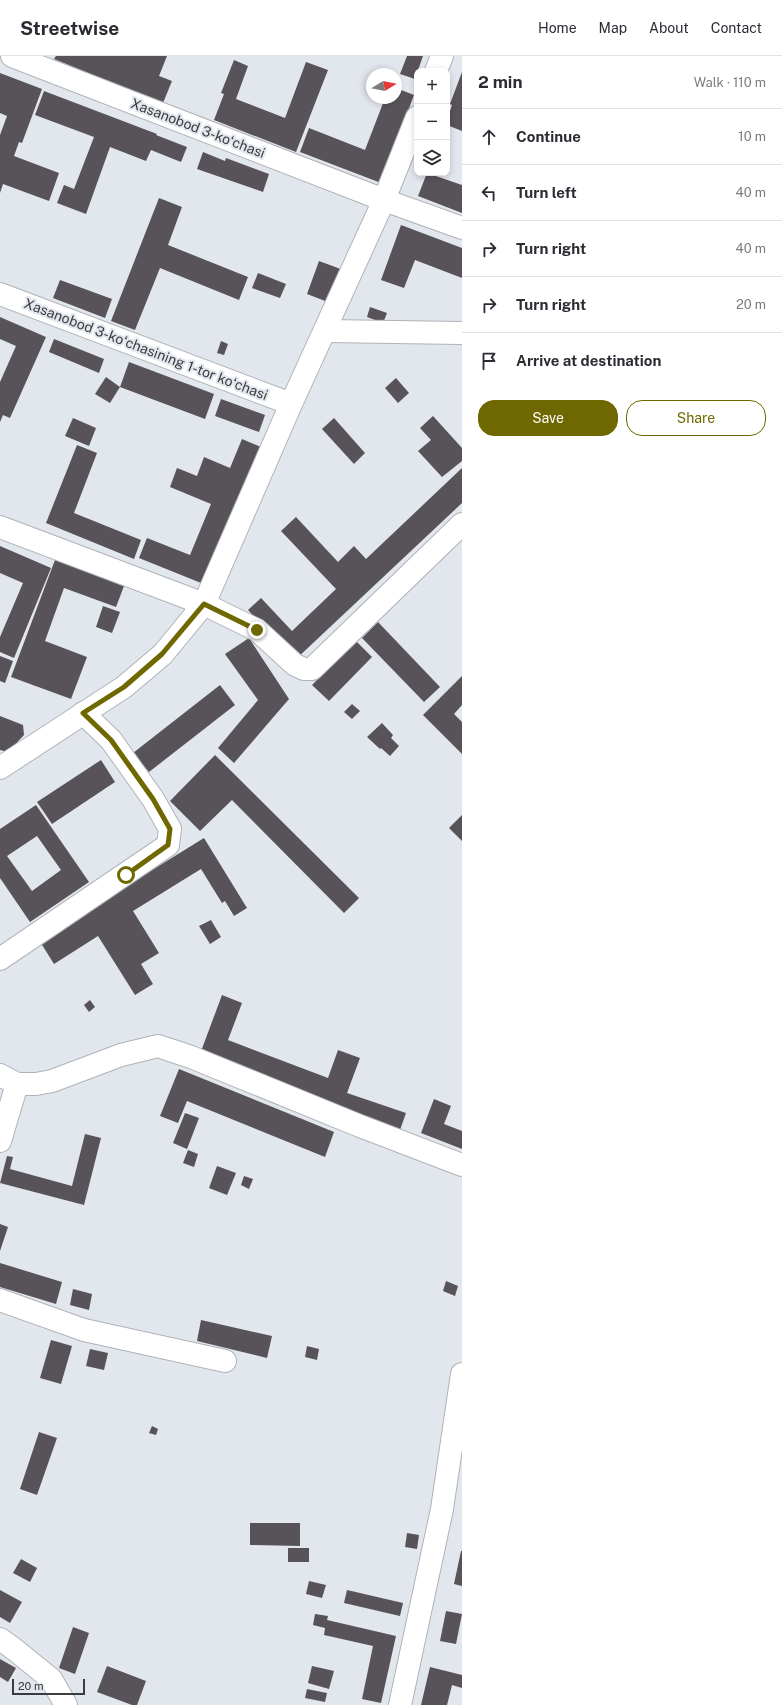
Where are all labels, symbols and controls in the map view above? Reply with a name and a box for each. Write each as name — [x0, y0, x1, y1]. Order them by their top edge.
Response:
text: Streetwise — [20, 17, 119, 39]
text: Home — [538, 20, 577, 36]
text: Map — [599, 20, 627, 36]
text: About — [649, 20, 689, 36]
text: Contact — [711, 20, 762, 36]
north arrow — [366, 68, 402, 104]
map controls — [414, 68, 450, 176]
button: + — [414, 68, 450, 104]
text: 2 min — [478, 72, 523, 92]
text: Walk · 110 m — [694, 75, 766, 90]
street label: Xasanobod 3-koʻchasi — [129, 95, 267, 161]
button: − — [414, 104, 450, 140]
icon: ahead — [478, 126, 500, 148]
text: Continue — [516, 128, 581, 145]
text: 10 m — [738, 129, 766, 144]
button: layers — [414, 140, 450, 176]
icon: left — [478, 182, 500, 204]
text: Turn left — [516, 184, 577, 201]
text: 40 m — [735, 185, 766, 200]
icon: right — [478, 238, 500, 260]
text: Turn right — [516, 240, 586, 257]
text: 40 m — [735, 241, 766, 256]
icon: right — [478, 294, 500, 316]
street label: Xasanobod 3-koʻchasining 1-tor koʻchasi — [22, 295, 270, 403]
text: Turn right — [516, 296, 586, 313]
text: 20 m — [736, 297, 766, 312]
icon: arrive — [478, 350, 500, 372]
text: Arrive at destination — [516, 352, 661, 369]
button: Save — [478, 400, 618, 436]
button: Share — [626, 400, 766, 436]
route end — [248, 621, 266, 639]
route start — [117, 866, 135, 884]
scale bar — [12, 1677, 85, 1696]
text: 20 m — [18, 1680, 43, 1692]

